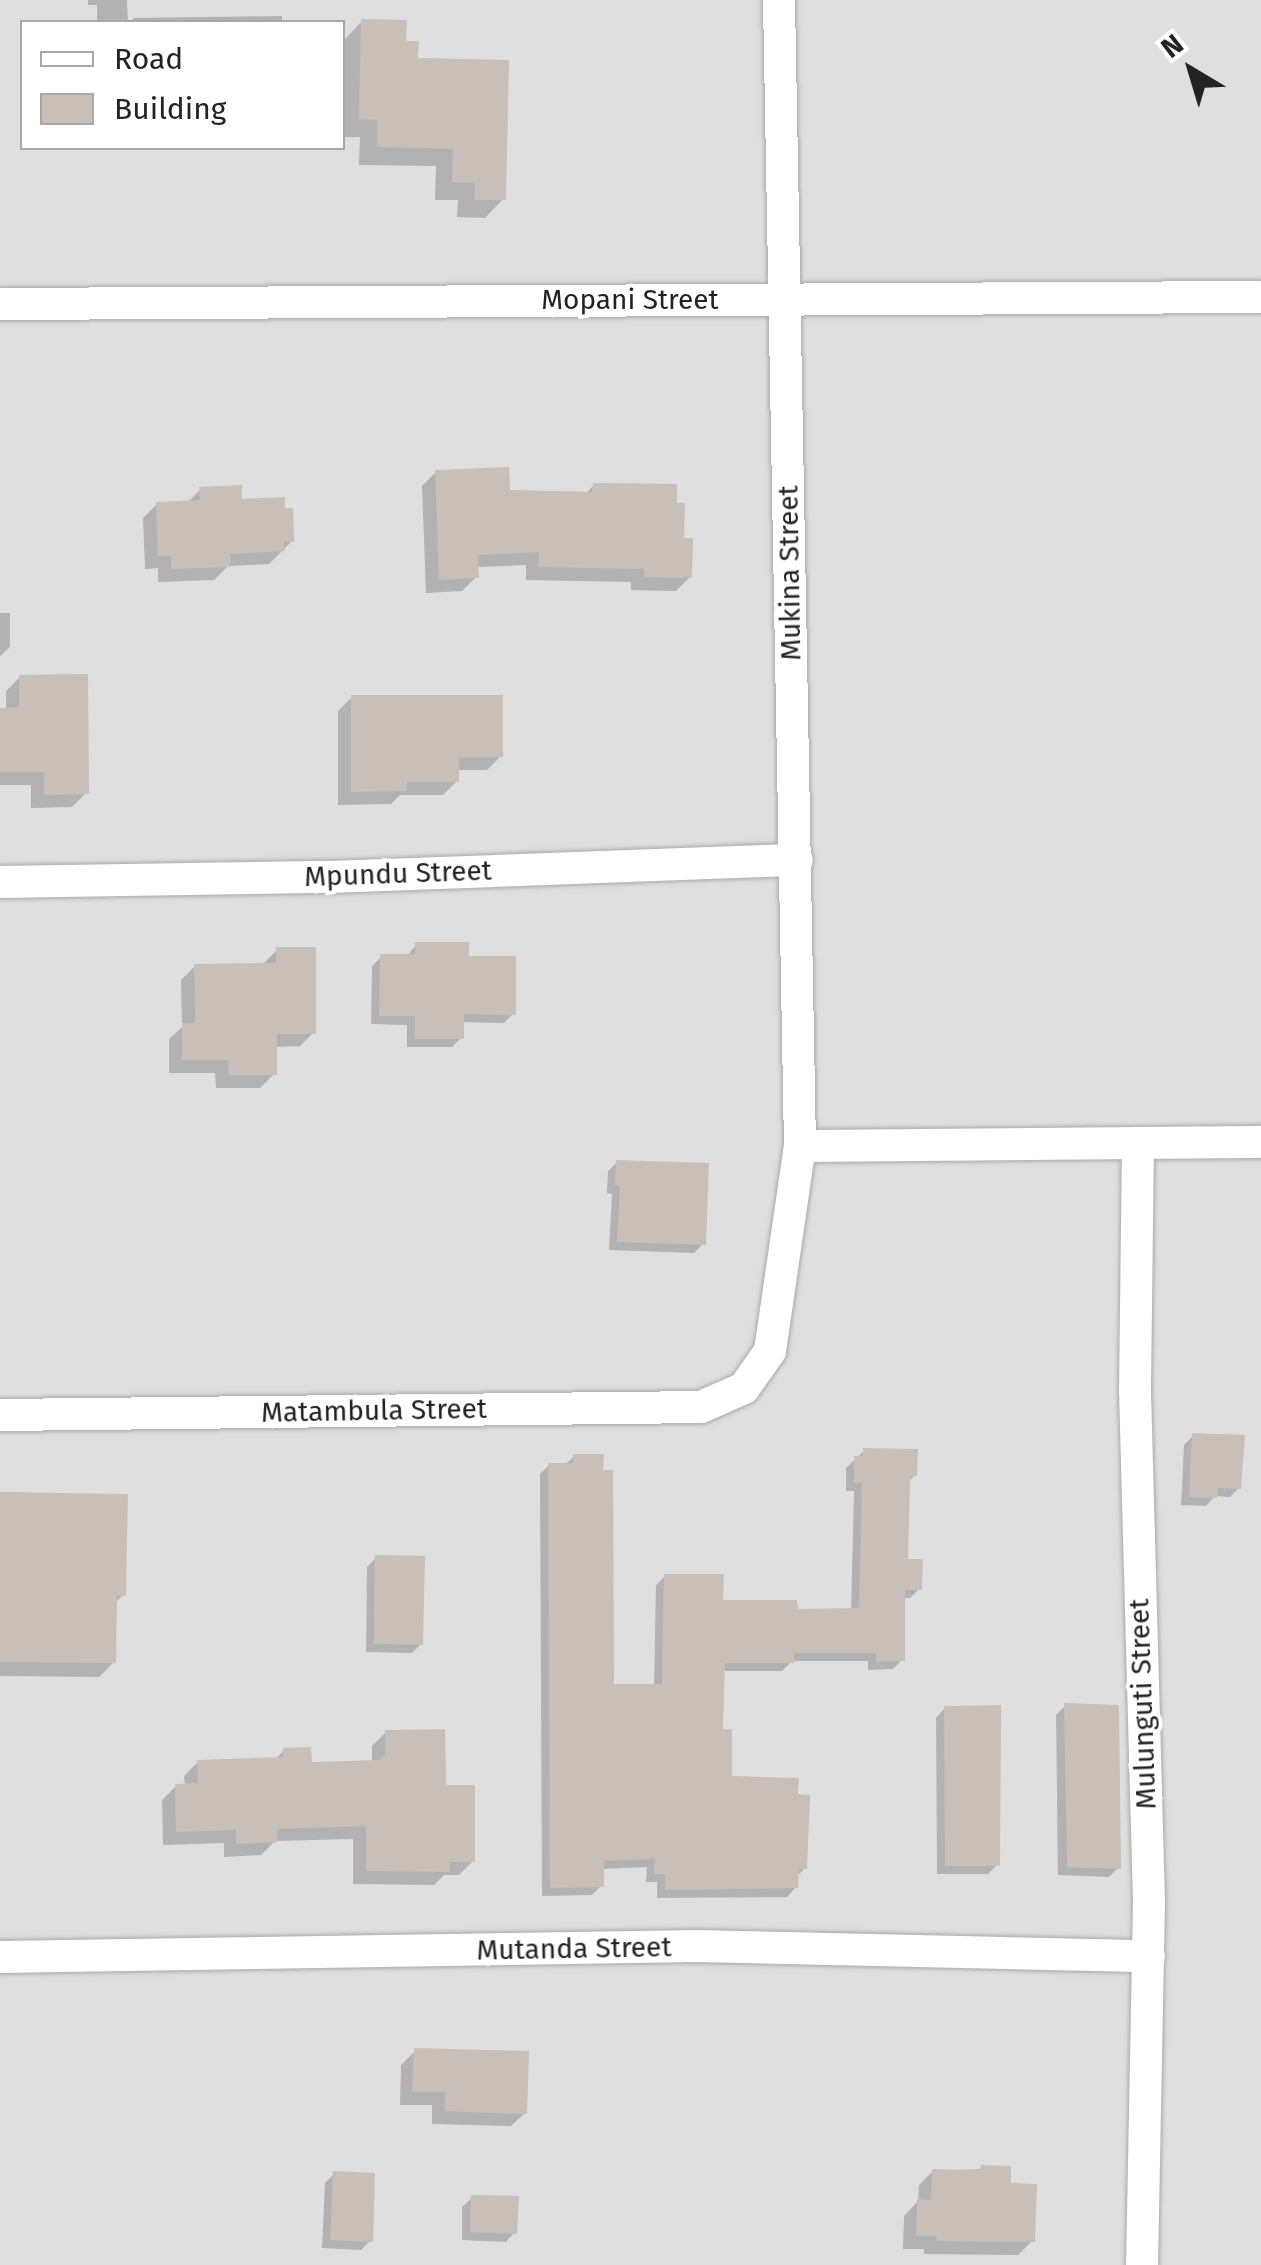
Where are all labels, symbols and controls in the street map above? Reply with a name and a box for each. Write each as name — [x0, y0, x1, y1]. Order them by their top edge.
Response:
legend — [20, 20, 345, 150]
north arrow — [1141, 20, 1241, 120]
text: N — [1155, 27, 1190, 65]
text: Road — [114, 41, 183, 77]
text: Building — [114, 91, 226, 127]
street label: Mopani Street — [541, 283, 719, 317]
street label: Mukina Street — [772, 485, 808, 661]
street label: Mpundu Street — [304, 854, 492, 894]
street label: Matambula Street — [261, 1392, 487, 1430]
street label: Mulunguti Street — [1123, 1598, 1163, 1810]
street label: Mutanda Street — [476, 1931, 672, 1967]

